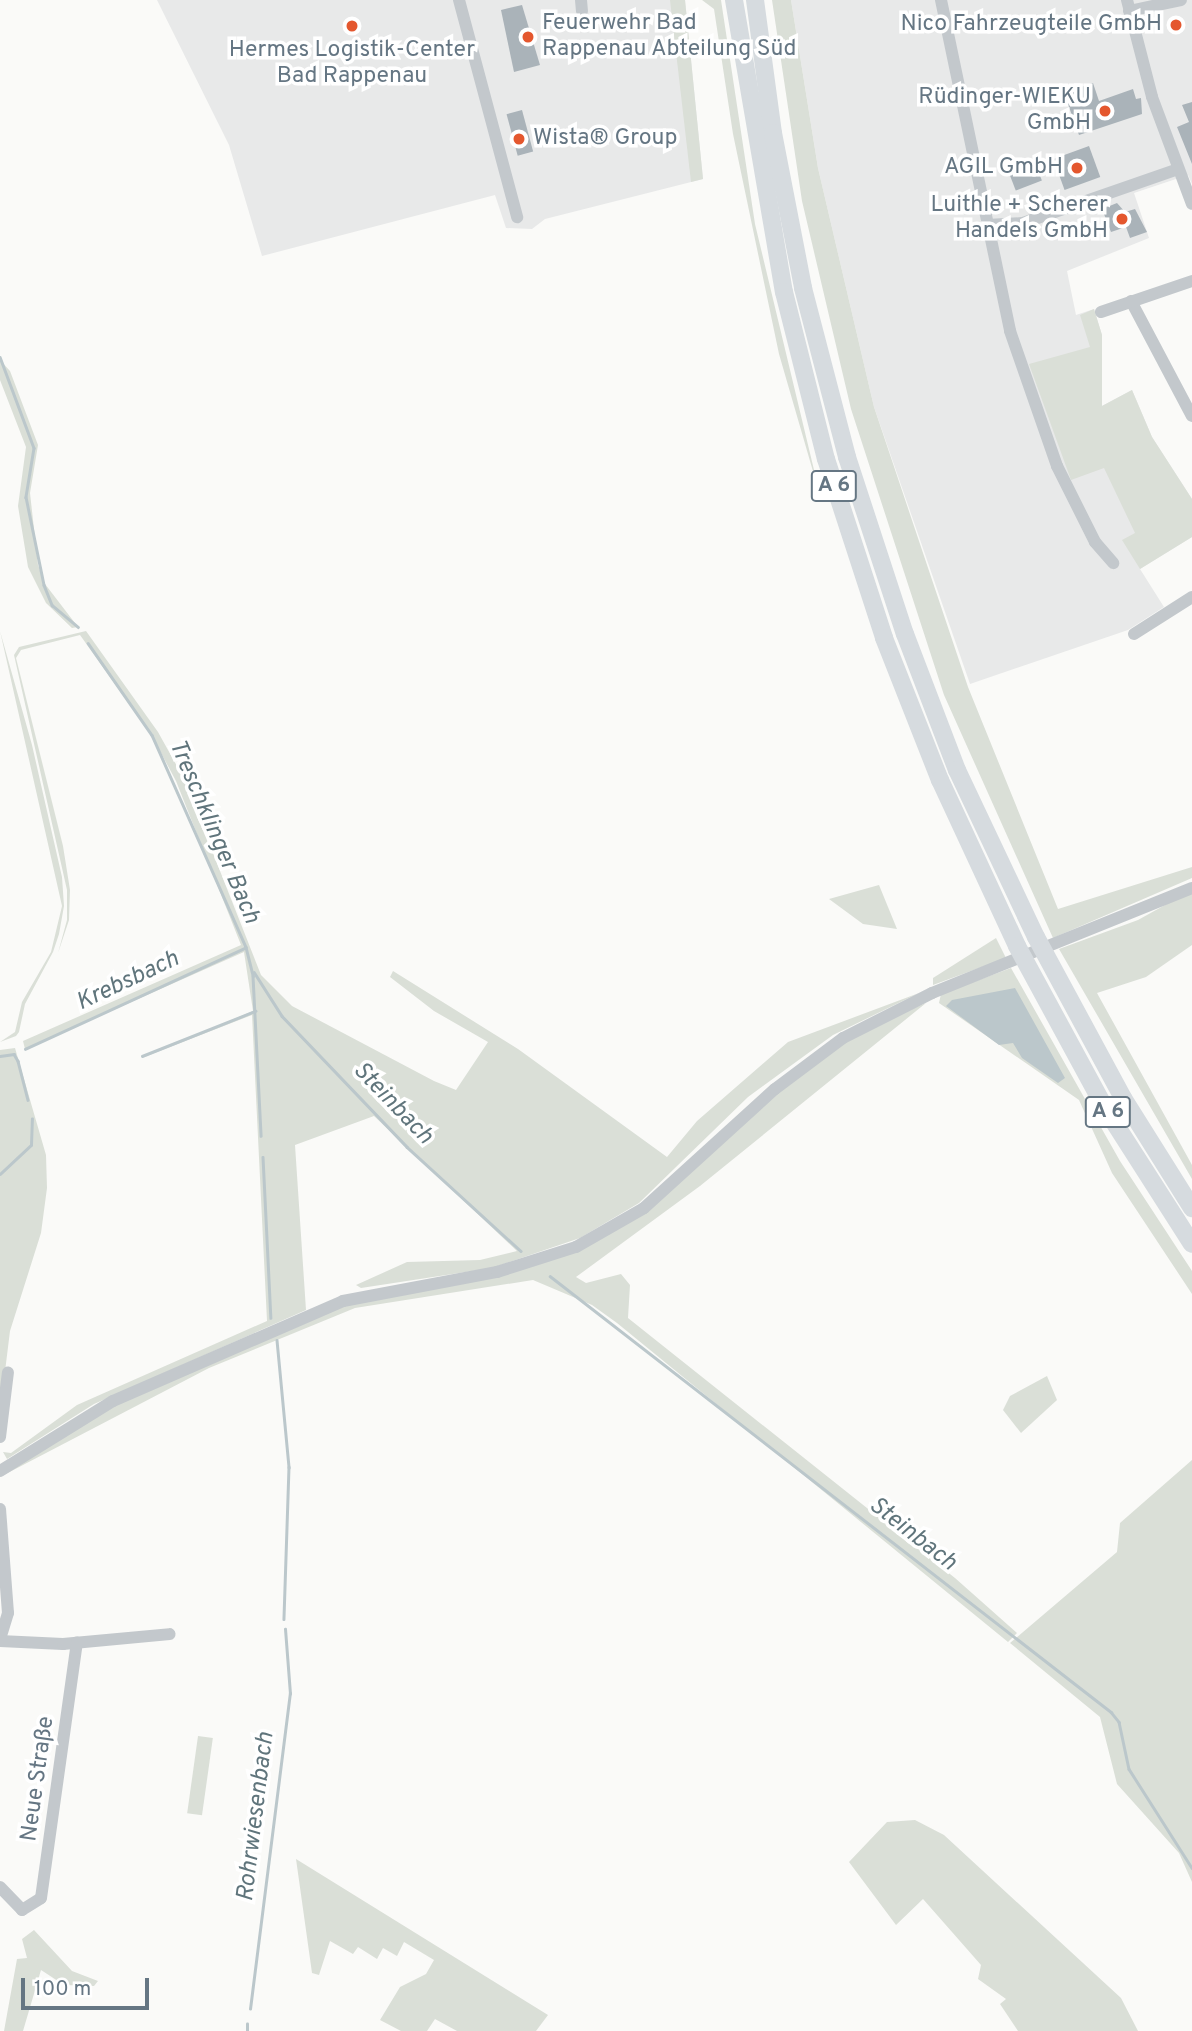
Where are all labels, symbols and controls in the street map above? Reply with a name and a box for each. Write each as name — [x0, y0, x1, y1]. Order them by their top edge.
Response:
place label: Feuerwehr Bad Rappenau Abteilung Süd — [542, 10, 797, 64]
place label: Nico Fahrzeugteile GmbH — [900, 11, 1162, 39]
marker: Nico Fahrzeugteile GmbH — [1168, 17, 1184, 33]
marker: Hermes Logistik-Center Bad Rappenau — [344, 18, 360, 34]
marker: Feuerwehr Bad Rappenau Abteilung Süd — [520, 29, 536, 45]
place label: Hermes Logistik-Center Bad Rappenau — [229, 37, 475, 91]
place label: Rüdinger-WIEKU GmbH — [918, 84, 1091, 138]
marker: Rüdinger-WIEKU GmbH — [1097, 103, 1113, 119]
place label: Wista® Group — [533, 125, 678, 153]
marker: Wista® Group — [511, 131, 527, 147]
place label: AGIL GmbH — [944, 154, 1063, 182]
marker: AGIL GmbH — [1069, 160, 1085, 176]
place label: Luithle + Scherer Handels GmbH — [930, 192, 1108, 246]
marker: Luithle + Scherer Handels GmbH — [1114, 211, 1130, 227]
road number: A 6 — [810, 468, 858, 504]
water label: Treschklinger Bach — [161, 736, 265, 928]
water label: Krebsbach — [72, 946, 184, 1018]
water label: Steinbach — [346, 1057, 438, 1151]
road number: A 6 — [1084, 1094, 1132, 1130]
water label: Steinbach — [862, 1492, 962, 1578]
street label: Neue Straße — [17, 1715, 61, 1843]
water label: Rohrwiesenbach — [232, 1731, 282, 1903]
scale bar — [24, 1965, 152, 2009]
text: 100 m — [34, 1976, 91, 2003]

